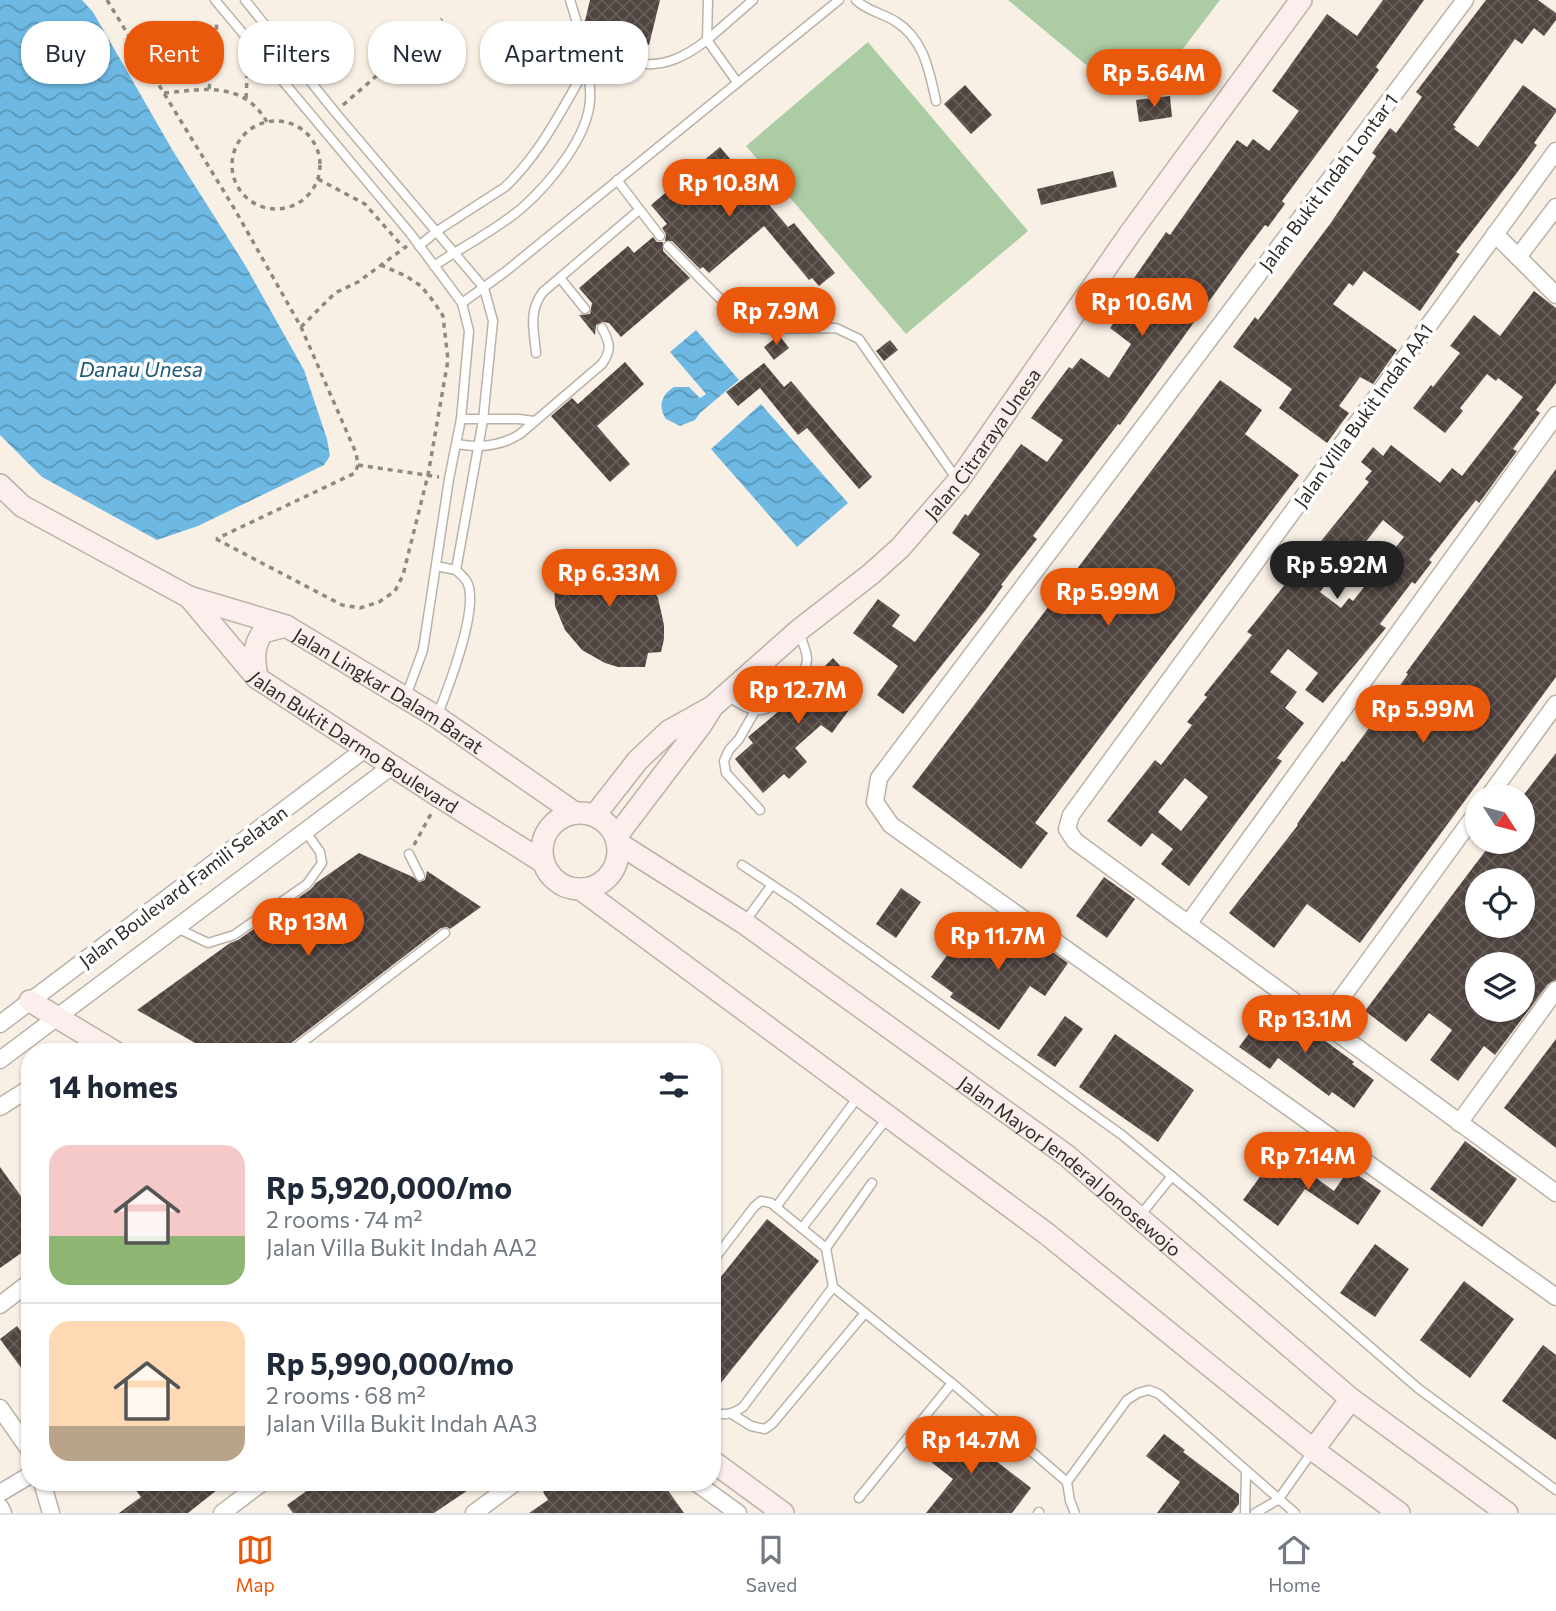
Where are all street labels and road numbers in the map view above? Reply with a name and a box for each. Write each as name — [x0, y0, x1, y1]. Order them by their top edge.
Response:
street label: Jalan Bukit Indah Lontar 1 — [1254, 89, 1402, 275]
street label: Jalan Villa Bukit Indah AA1 — [1289, 319, 1437, 511]
street label: Jalan Citraraya Unesa — [919, 363, 1045, 524]
street label: Jalan Lingkar Dalam Barat — [290, 622, 489, 758]
street label: Jalan Bukit Darmo Boulevard — [244, 666, 463, 817]
street label: Jalan Boulevard Famili Selatan — [74, 800, 292, 972]
street label: Jalan Mayor Jenderal Jonosewojo — [955, 1070, 1186, 1260]

